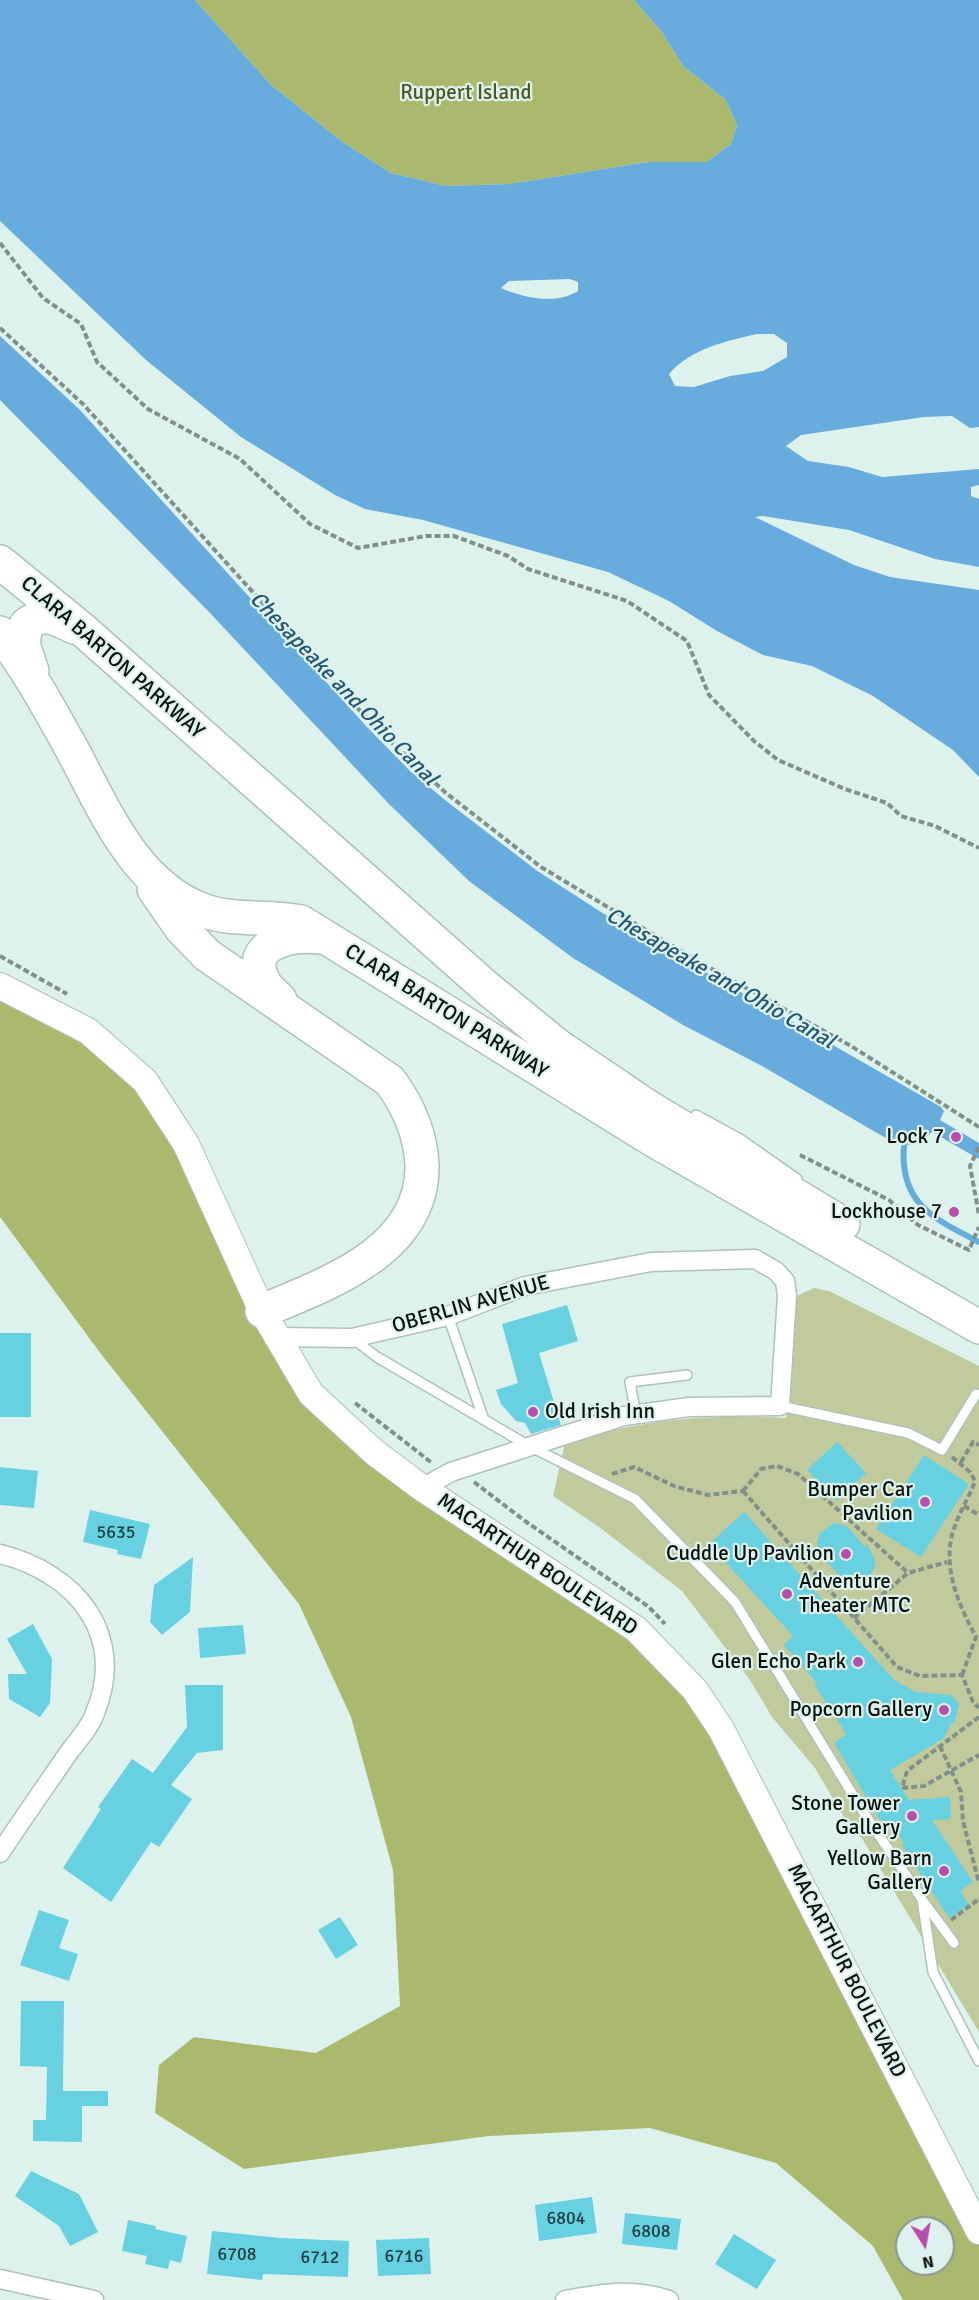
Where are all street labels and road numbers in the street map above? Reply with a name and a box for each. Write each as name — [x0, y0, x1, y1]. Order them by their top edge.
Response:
street label: CLARA BARTON PARKWAY — [15, 571, 209, 745]
street label: CLARA BARTON PARKWAY — [340, 939, 552, 1085]
street label: OBERLIN AVENUE — [389, 1270, 553, 1340]
street label: MACARTHUR BOULEVARD — [432, 1488, 642, 1642]
street label: MACARTHUR BOULEVARD — [781, 1860, 911, 2082]

